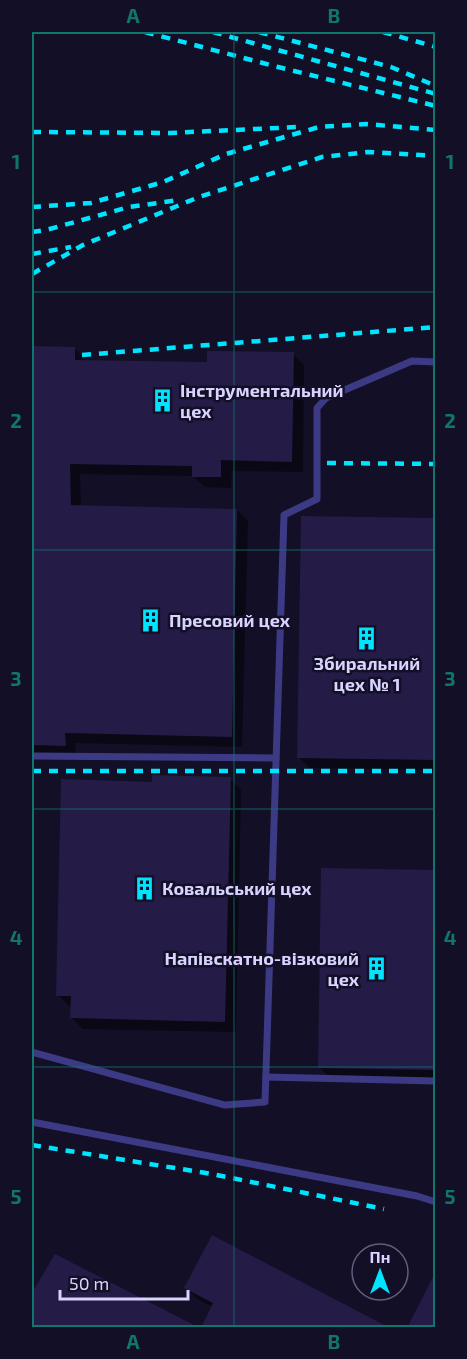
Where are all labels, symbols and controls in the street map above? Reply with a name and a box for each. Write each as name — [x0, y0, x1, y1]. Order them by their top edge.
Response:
text: A — [126, 3, 140, 27]
text: B — [328, 3, 340, 27]
text: 1 — [12, 149, 20, 173]
text: 1 — [446, 149, 454, 173]
place label: Інструментальний цех — [180, 379, 344, 422]
building icon: Інструментальний цех — [149, 388, 175, 414]
text: 2 — [10, 408, 22, 432]
text: 2 — [444, 408, 456, 432]
building icon: Пресовий цех — [138, 608, 164, 634]
place label: Пресовий цех — [169, 609, 291, 631]
building icon: Збиральний цех № 1 — [354, 625, 380, 651]
place label: Збиральний цех № 1 — [314, 652, 420, 695]
text: 3 — [10, 666, 22, 690]
text: 3 — [444, 666, 456, 690]
building icon: Ковальський цех — [131, 876, 157, 902]
place label: Ковальський цех — [162, 877, 312, 899]
text: 4 — [10, 925, 23, 949]
text: 4 — [444, 925, 457, 949]
place label: Напівскатно-візковий цех — [164, 947, 360, 990]
building icon: Напівскатно-візковий цех — [364, 956, 390, 982]
text: 5 — [10, 1184, 22, 1208]
text: 5 — [444, 1184, 456, 1208]
north arrow — [350, 1242, 410, 1302]
text: Пн — [370, 1247, 390, 1266]
scale bar — [60, 1263, 188, 1301]
text: 50 m — [69, 1272, 109, 1294]
text: A — [126, 1329, 140, 1353]
text: B — [328, 1329, 340, 1353]

